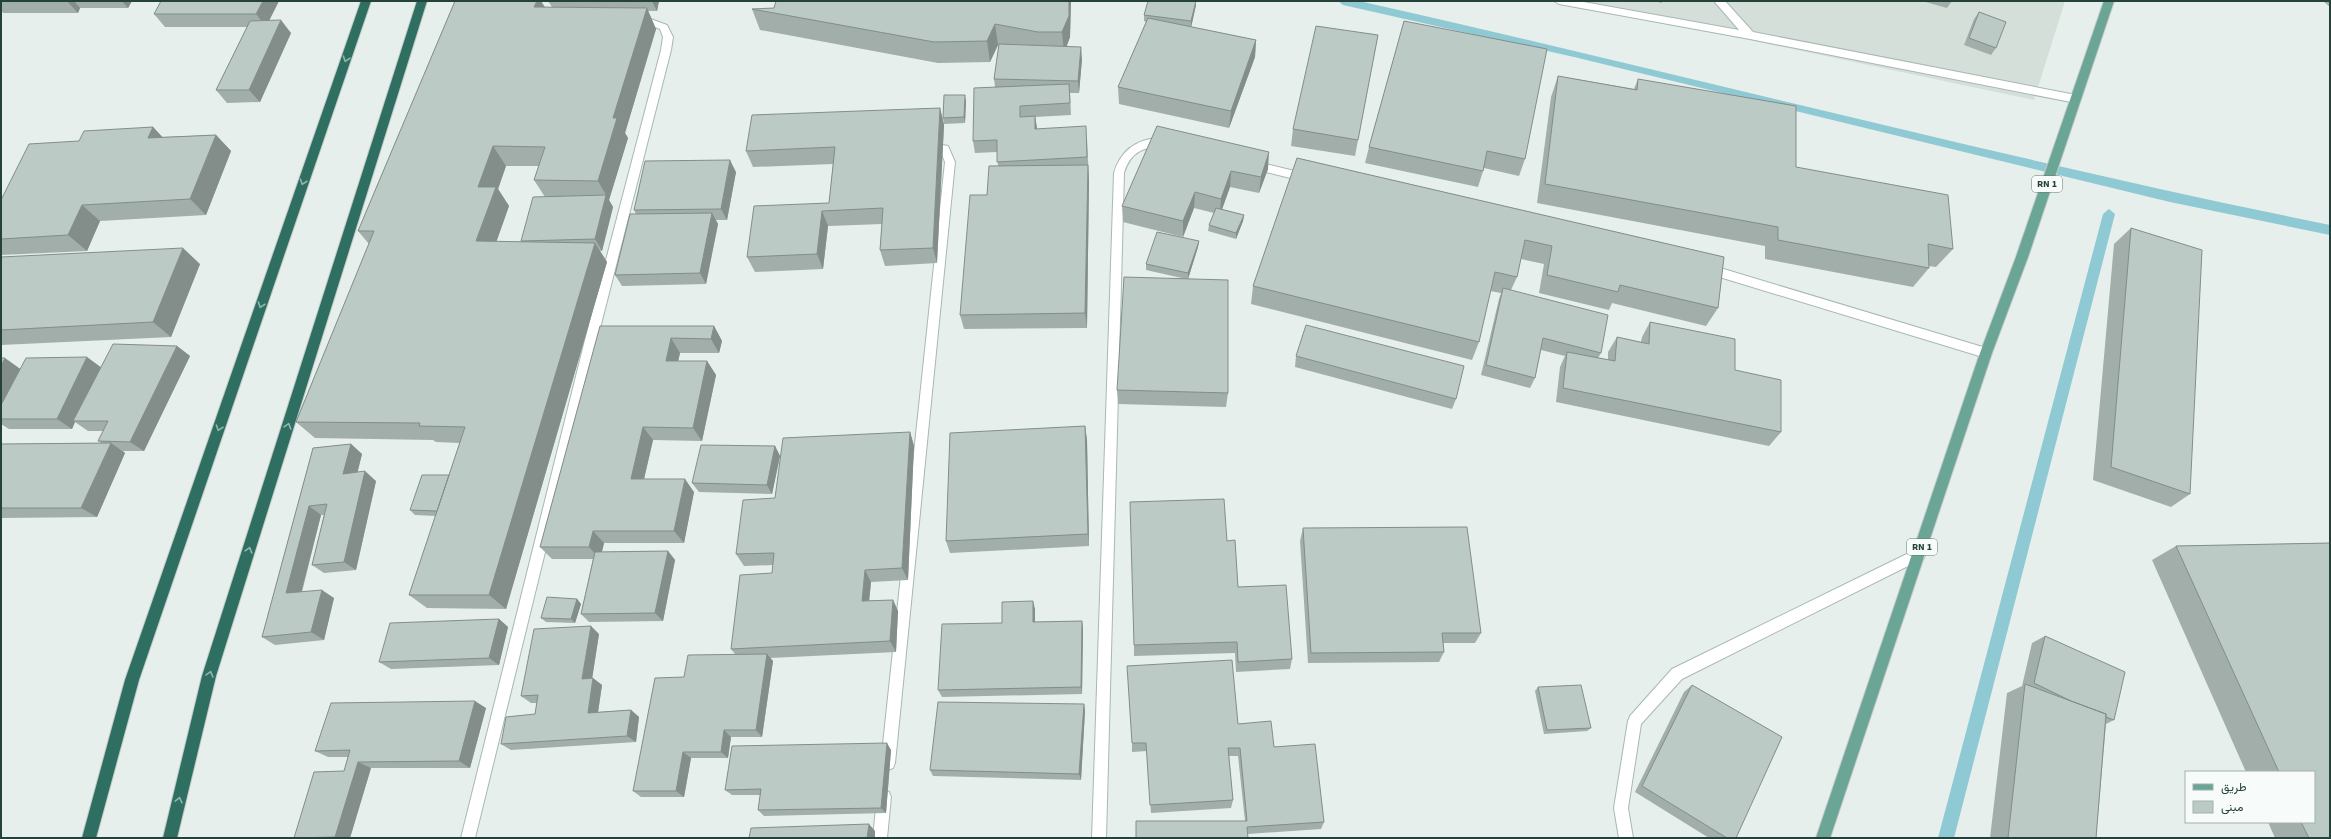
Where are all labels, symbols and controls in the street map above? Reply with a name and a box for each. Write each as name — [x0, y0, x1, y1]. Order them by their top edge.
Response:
one-way arrow — [342, 55, 350, 62]
road number: RN 1 — [2032, 176, 2062, 192]
one-way arrow — [300, 178, 308, 185]
one-way arrow — [258, 301, 266, 308]
one-way arrow — [283, 422, 292, 429]
one-way arrow — [215, 424, 224, 431]
road number: RN 1 — [1907, 539, 1937, 555]
one-way arrow — [244, 546, 253, 553]
one-way arrow — [205, 671, 214, 678]
legend — [2185, 771, 2315, 823]
text: طريق — [2221, 779, 2247, 796]
one-way arrow — [175, 797, 183, 803]
text: مبنى — [2221, 799, 2243, 816]

